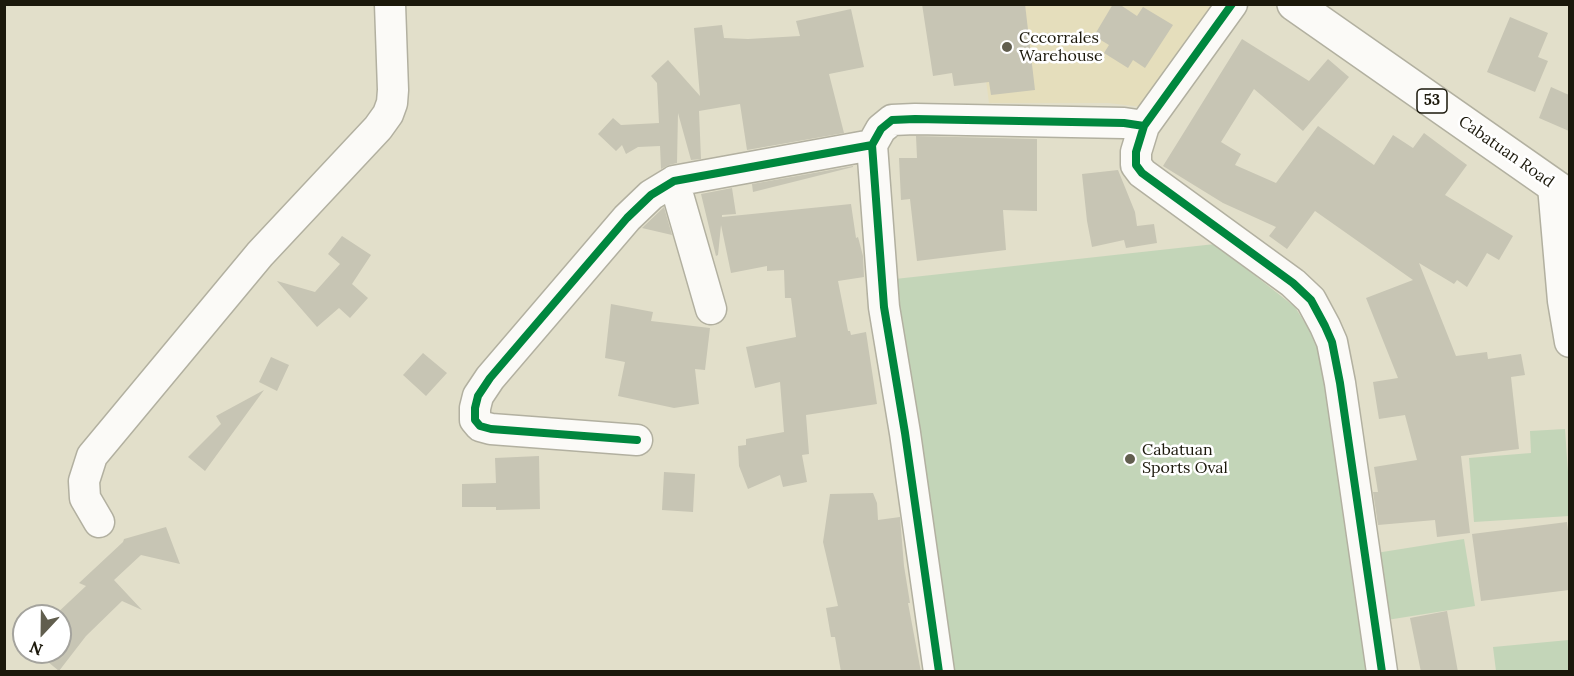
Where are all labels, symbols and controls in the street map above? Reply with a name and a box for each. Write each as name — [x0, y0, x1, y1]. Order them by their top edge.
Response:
place label: Cccorrales Warehouse — [1019, 28, 1103, 66]
marker: Cccorrales Warehouse — [1000, 40, 1014, 54]
road number: 53 — [1417, 89, 1447, 113]
street label: Cabatuan Road — [1455, 112, 1557, 192]
place label: Cabatuan Sports Oval — [1142, 440, 1228, 478]
marker: Cabatuan Sports Oval — [1123, 452, 1137, 466]
north arrow — [12, 604, 72, 664]
text: N — [27, 637, 45, 660]

